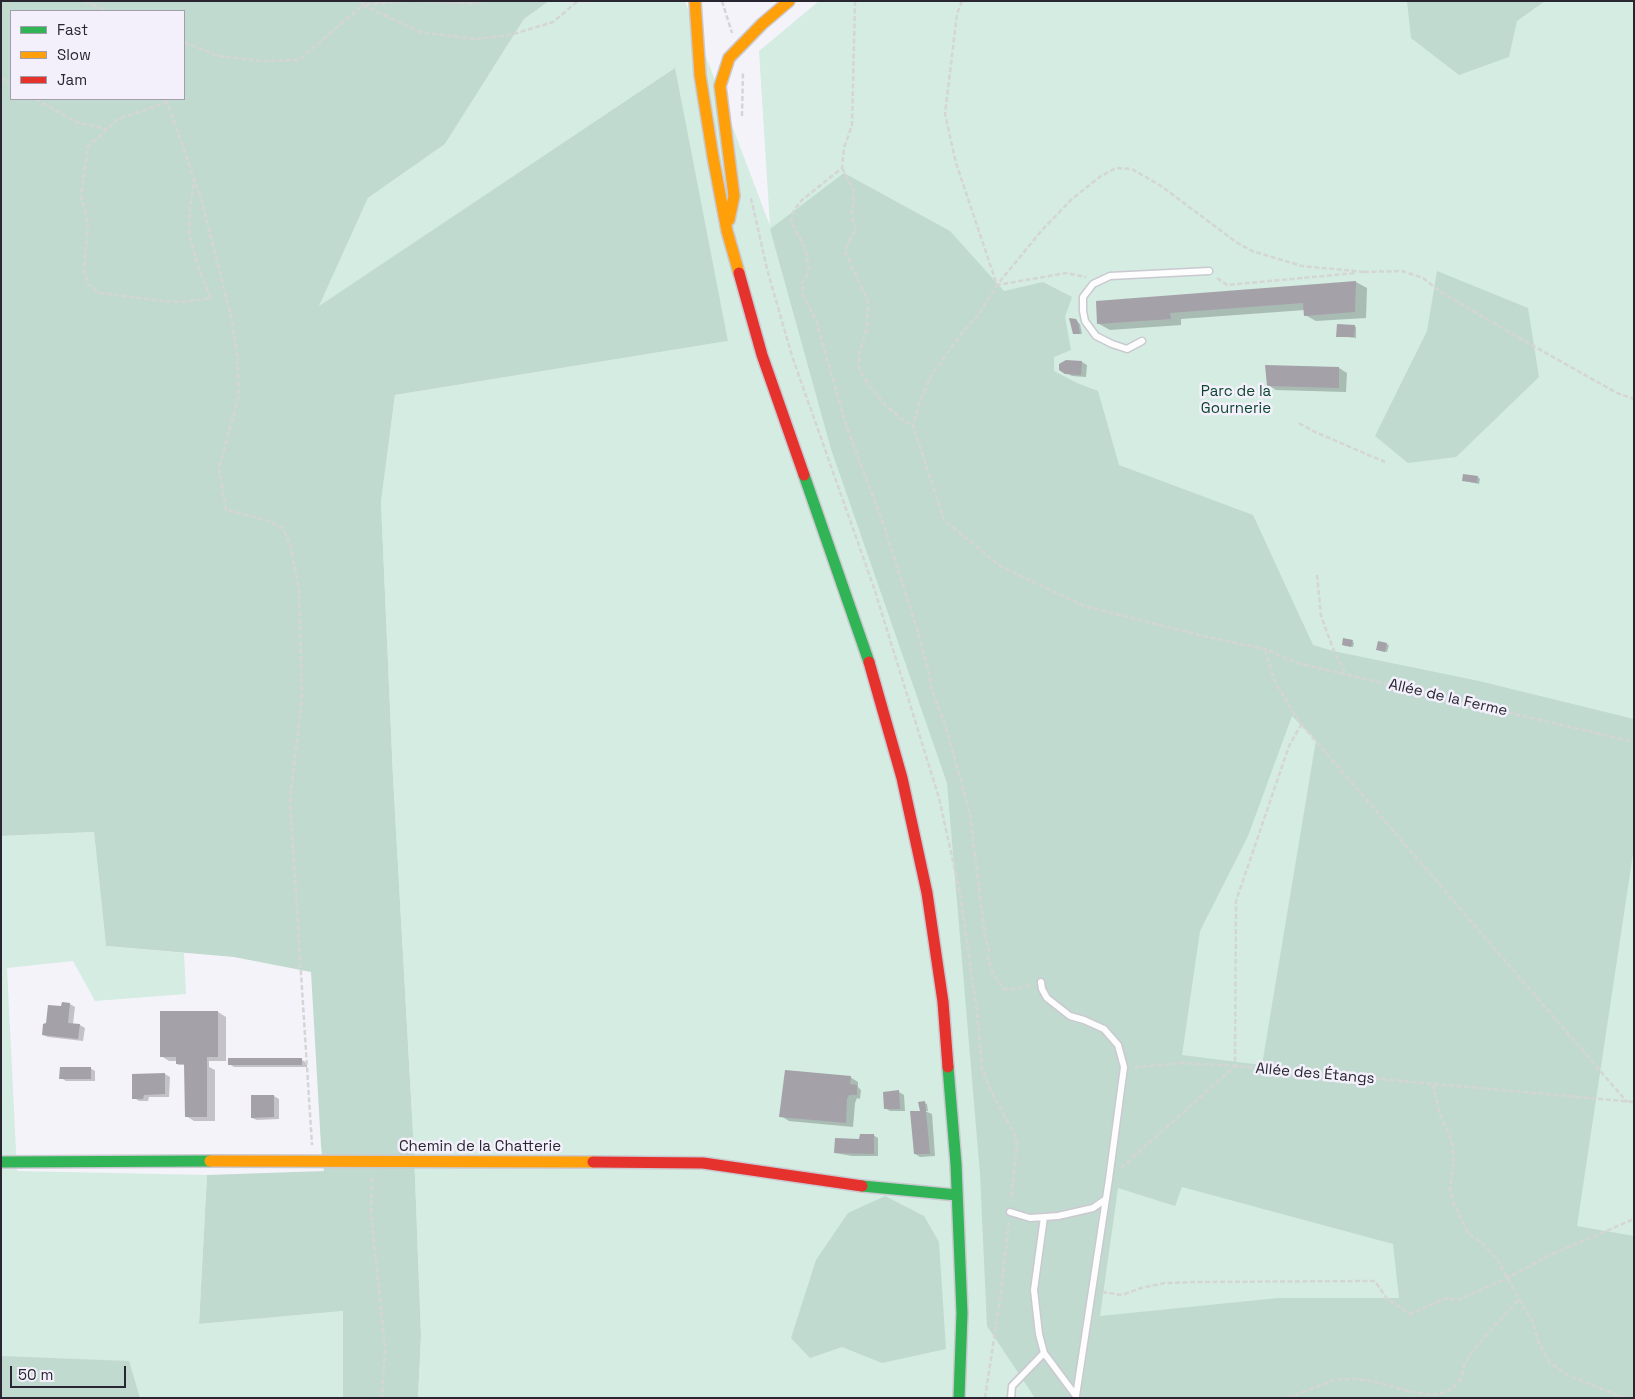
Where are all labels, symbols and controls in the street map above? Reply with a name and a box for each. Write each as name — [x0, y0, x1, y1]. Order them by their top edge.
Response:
legend — [10, 10, 185, 100]
text: Fast — [57, 20, 88, 39]
text: Slow — [57, 45, 91, 64]
text: Jam — [57, 70, 87, 89]
park label: Parc de la Gournerie — [1201, 383, 1271, 418]
street label: Allée de la Ferme — [1387, 676, 1509, 720]
street label: Allée des Étangs — [1255, 1060, 1375, 1088]
street label: Chemin de la Chatterie — [399, 1138, 561, 1156]
scale bar — [12, 1356, 129, 1388]
text: 50 m — [18, 1365, 53, 1384]

